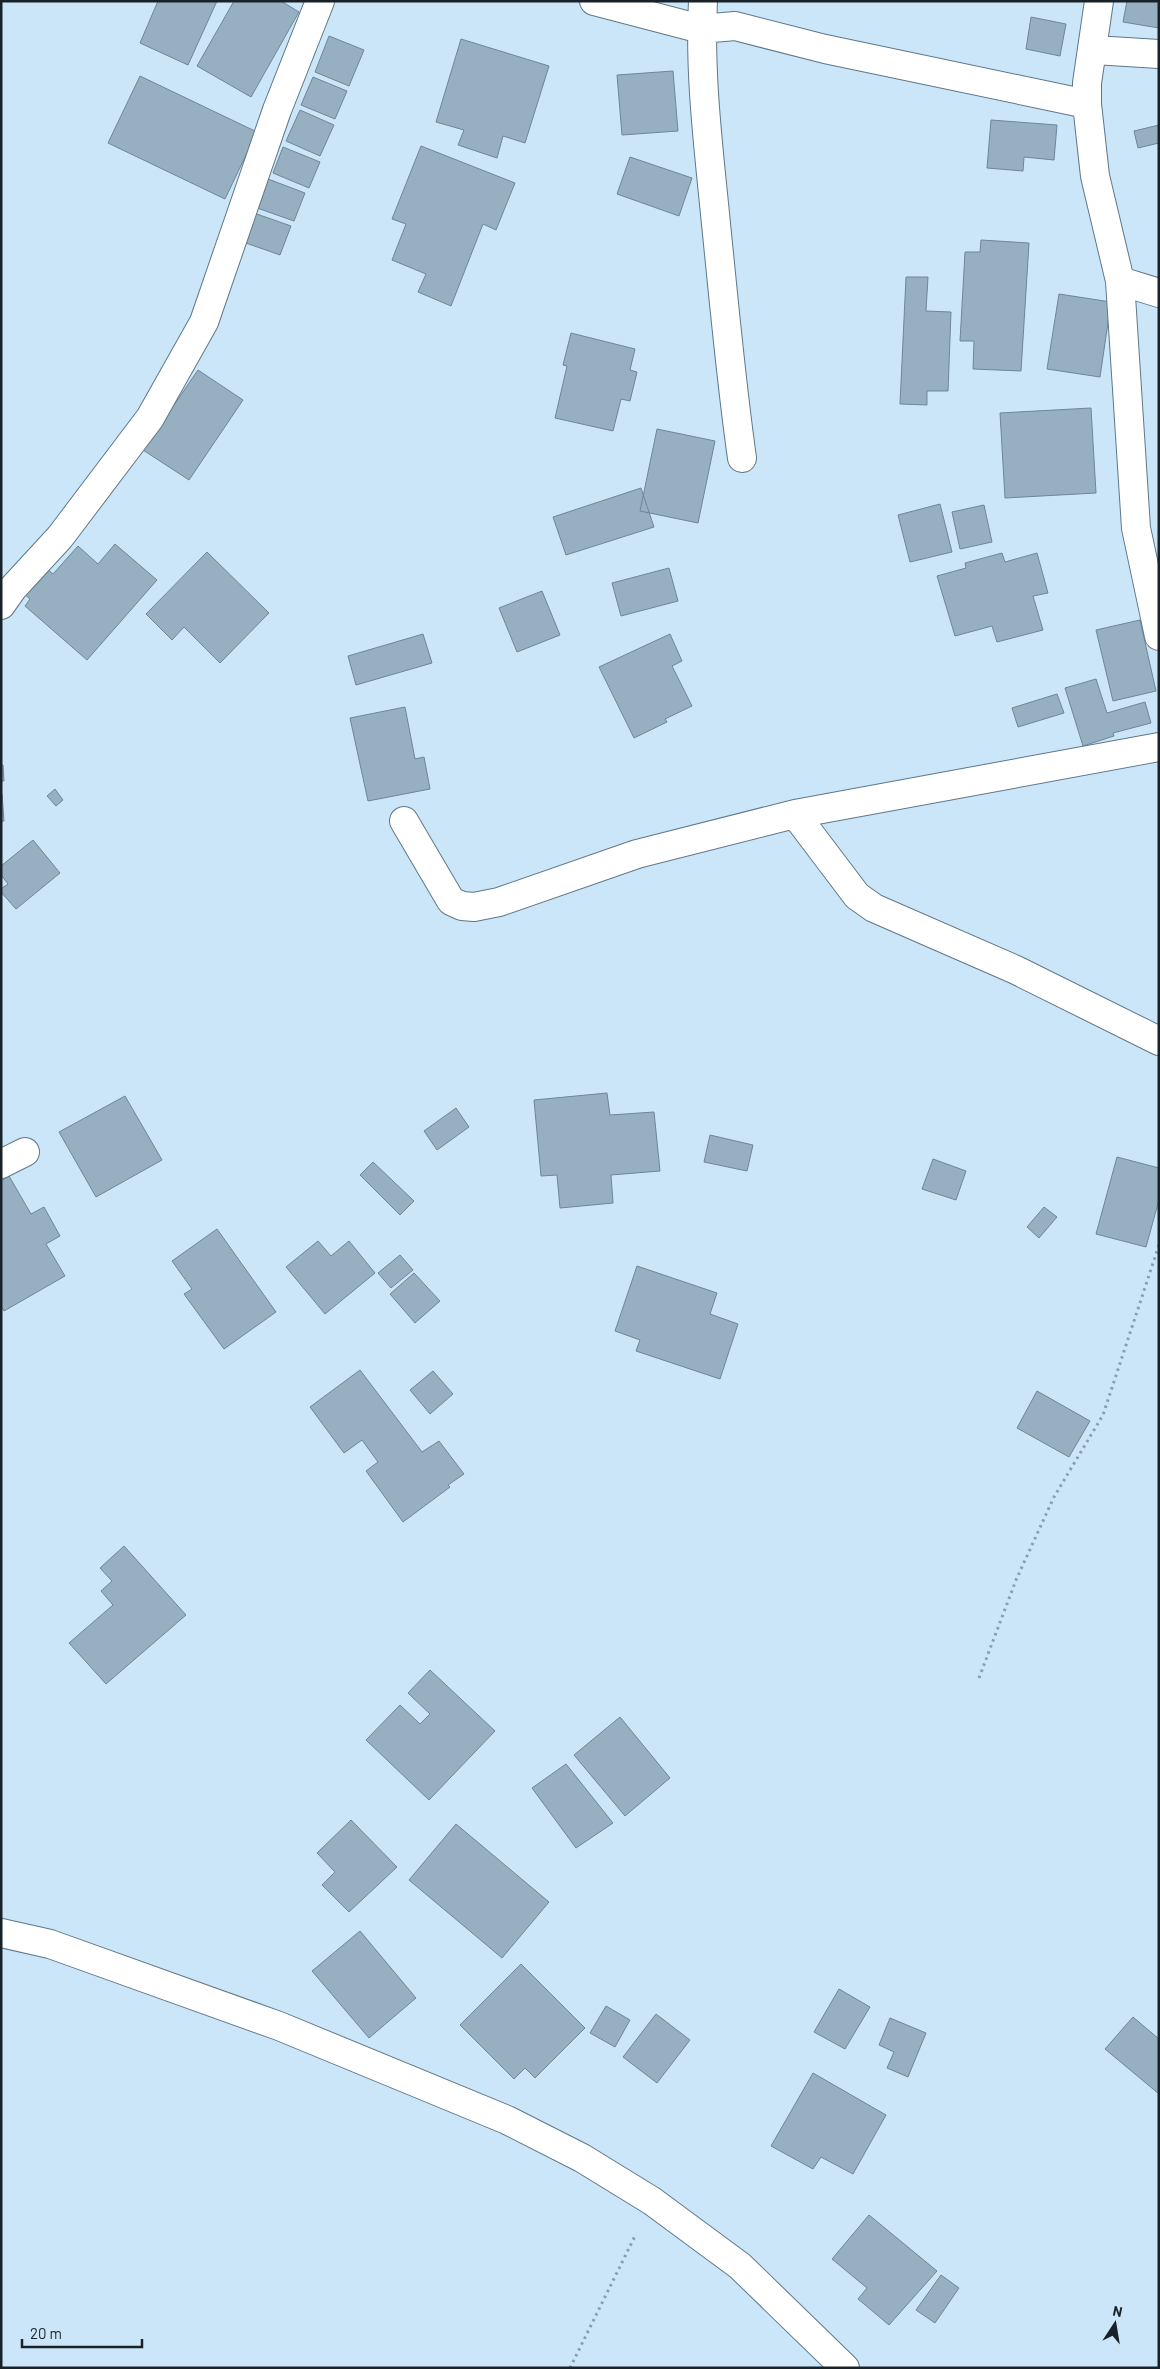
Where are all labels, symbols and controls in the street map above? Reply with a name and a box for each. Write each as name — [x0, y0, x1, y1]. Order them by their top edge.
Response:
north arrow — [1090, 2299, 1140, 2349]
text: N — [1111, 2302, 1124, 2320]
scale bar — [22, 2316, 142, 2348]
text: 20 m — [30, 2324, 62, 2342]

